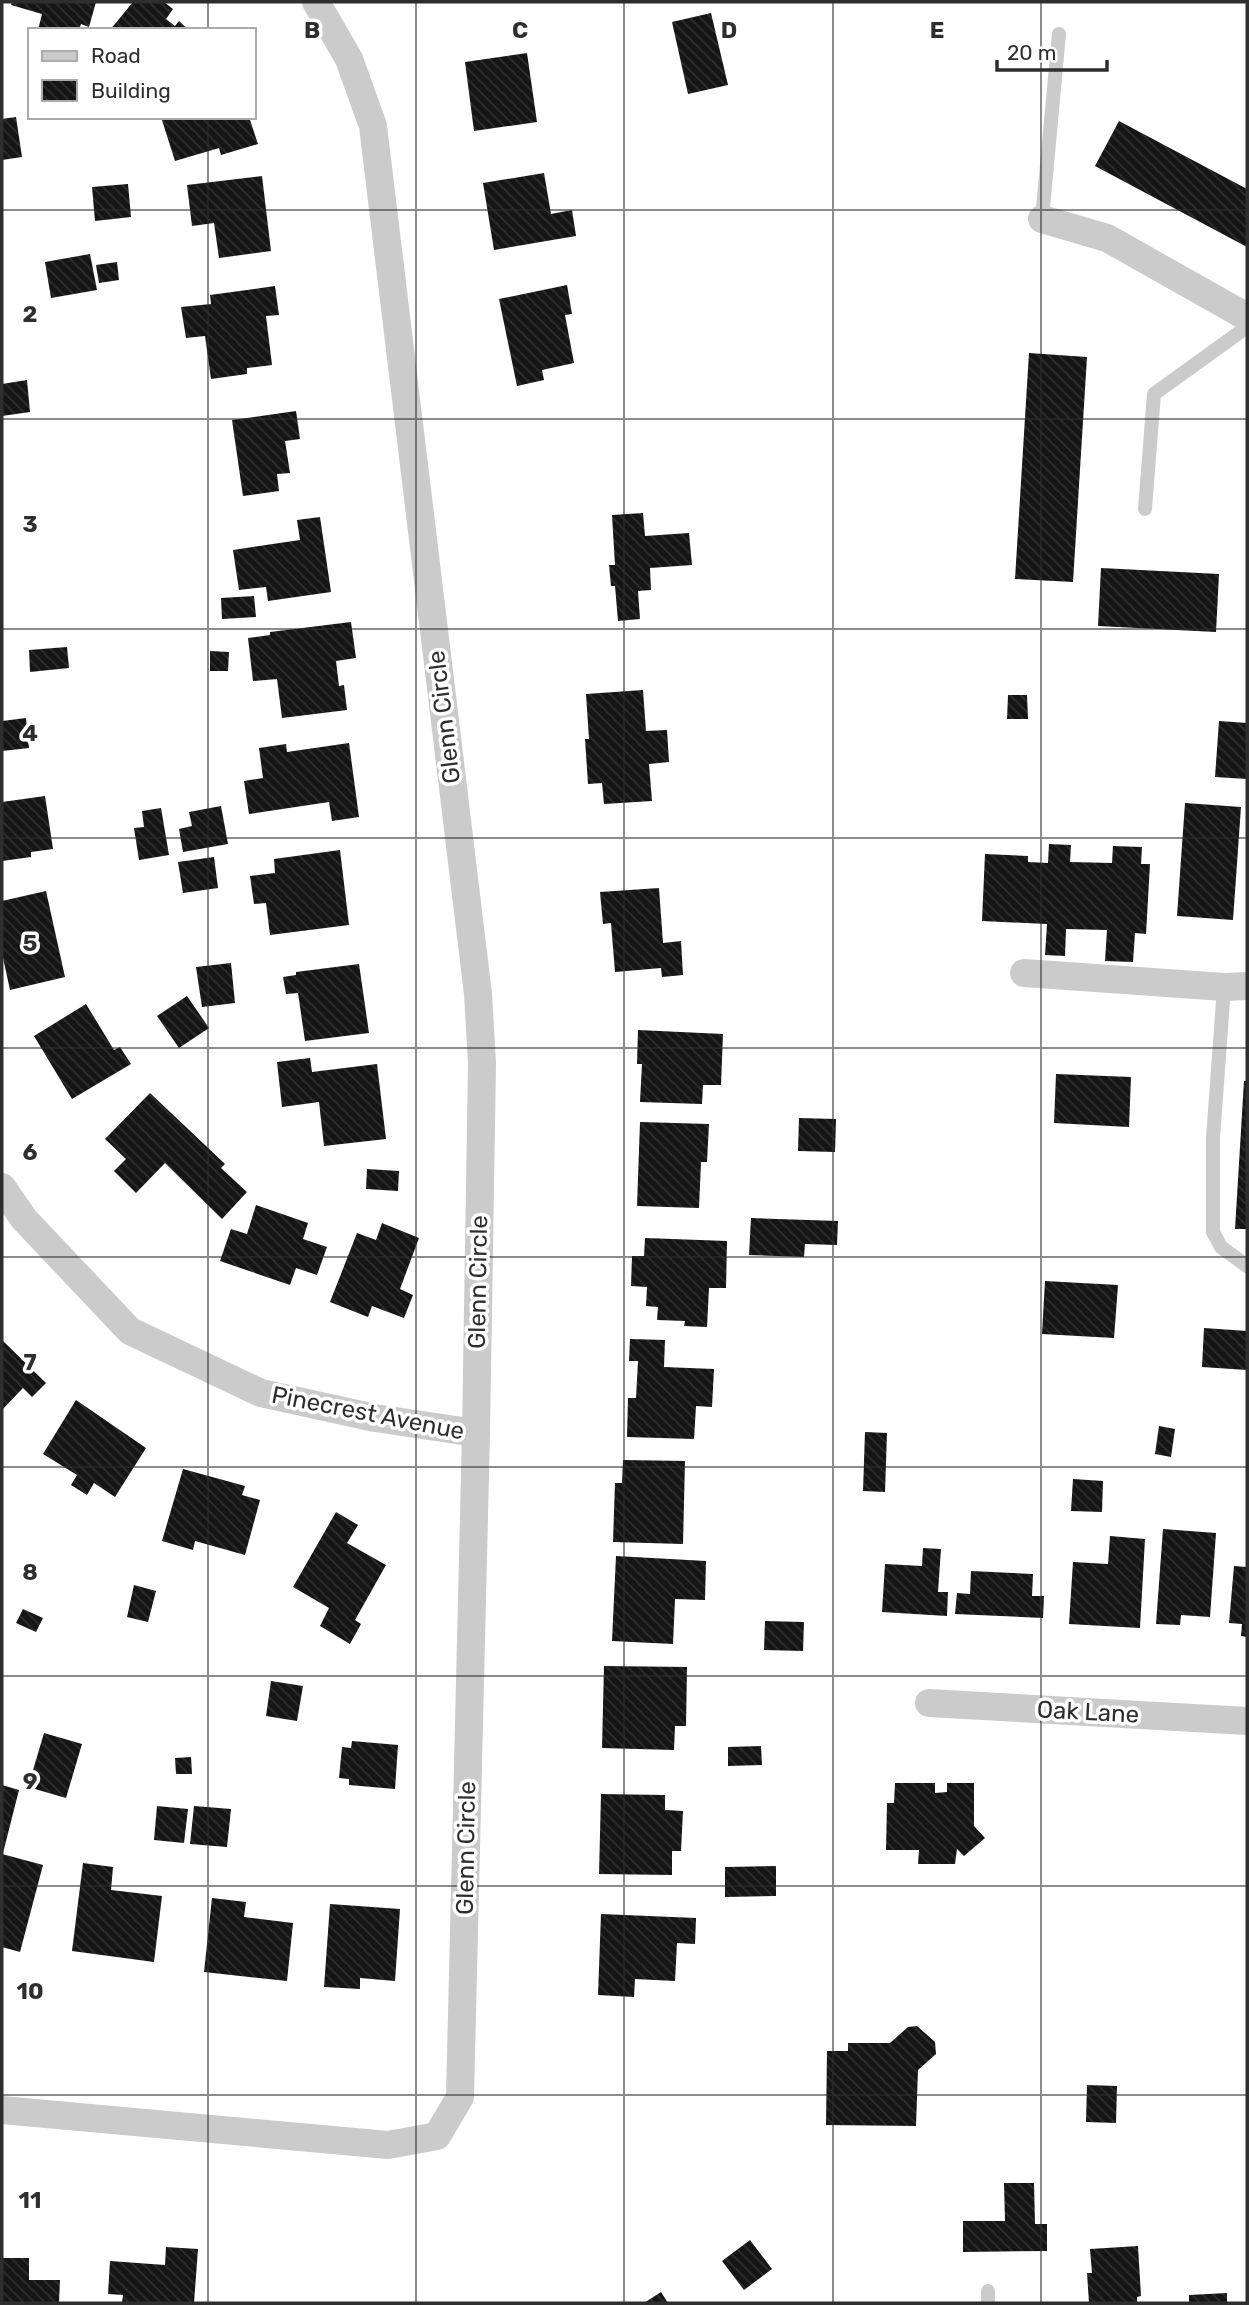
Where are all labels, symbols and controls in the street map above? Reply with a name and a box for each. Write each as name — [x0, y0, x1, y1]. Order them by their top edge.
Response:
text: B — [304, 16, 320, 44]
text: C — [512, 16, 528, 44]
text: D — [721, 16, 737, 44]
text: E — [930, 16, 944, 44]
legend — [28, 28, 256, 119]
scale bar — [997, 28, 1107, 72]
text: 20 m — [1007, 40, 1056, 65]
text: Road — [91, 43, 141, 68]
text: Building — [91, 78, 171, 103]
text: 2 — [23, 300, 37, 328]
text: 3 — [22, 510, 38, 538]
street label: Glenn Circle — [422, 649, 466, 785]
text: 4 — [22, 719, 38, 747]
text: 5 — [23, 929, 38, 957]
text: 6 — [23, 1138, 38, 1166]
street label: Glenn Circle — [463, 1215, 493, 1349]
text: 7 — [23, 1348, 37, 1376]
street label: Pinecrest Avenue — [269, 1381, 467, 1445]
text: 8 — [22, 1558, 38, 1586]
street label: Oak Lane — [1036, 1695, 1140, 1729]
text: 9 — [23, 1767, 37, 1795]
street label: Glenn Circle — [451, 1781, 481, 1915]
text: 10 — [16, 1977, 44, 2005]
text: 11 — [19, 2186, 41, 2214]

